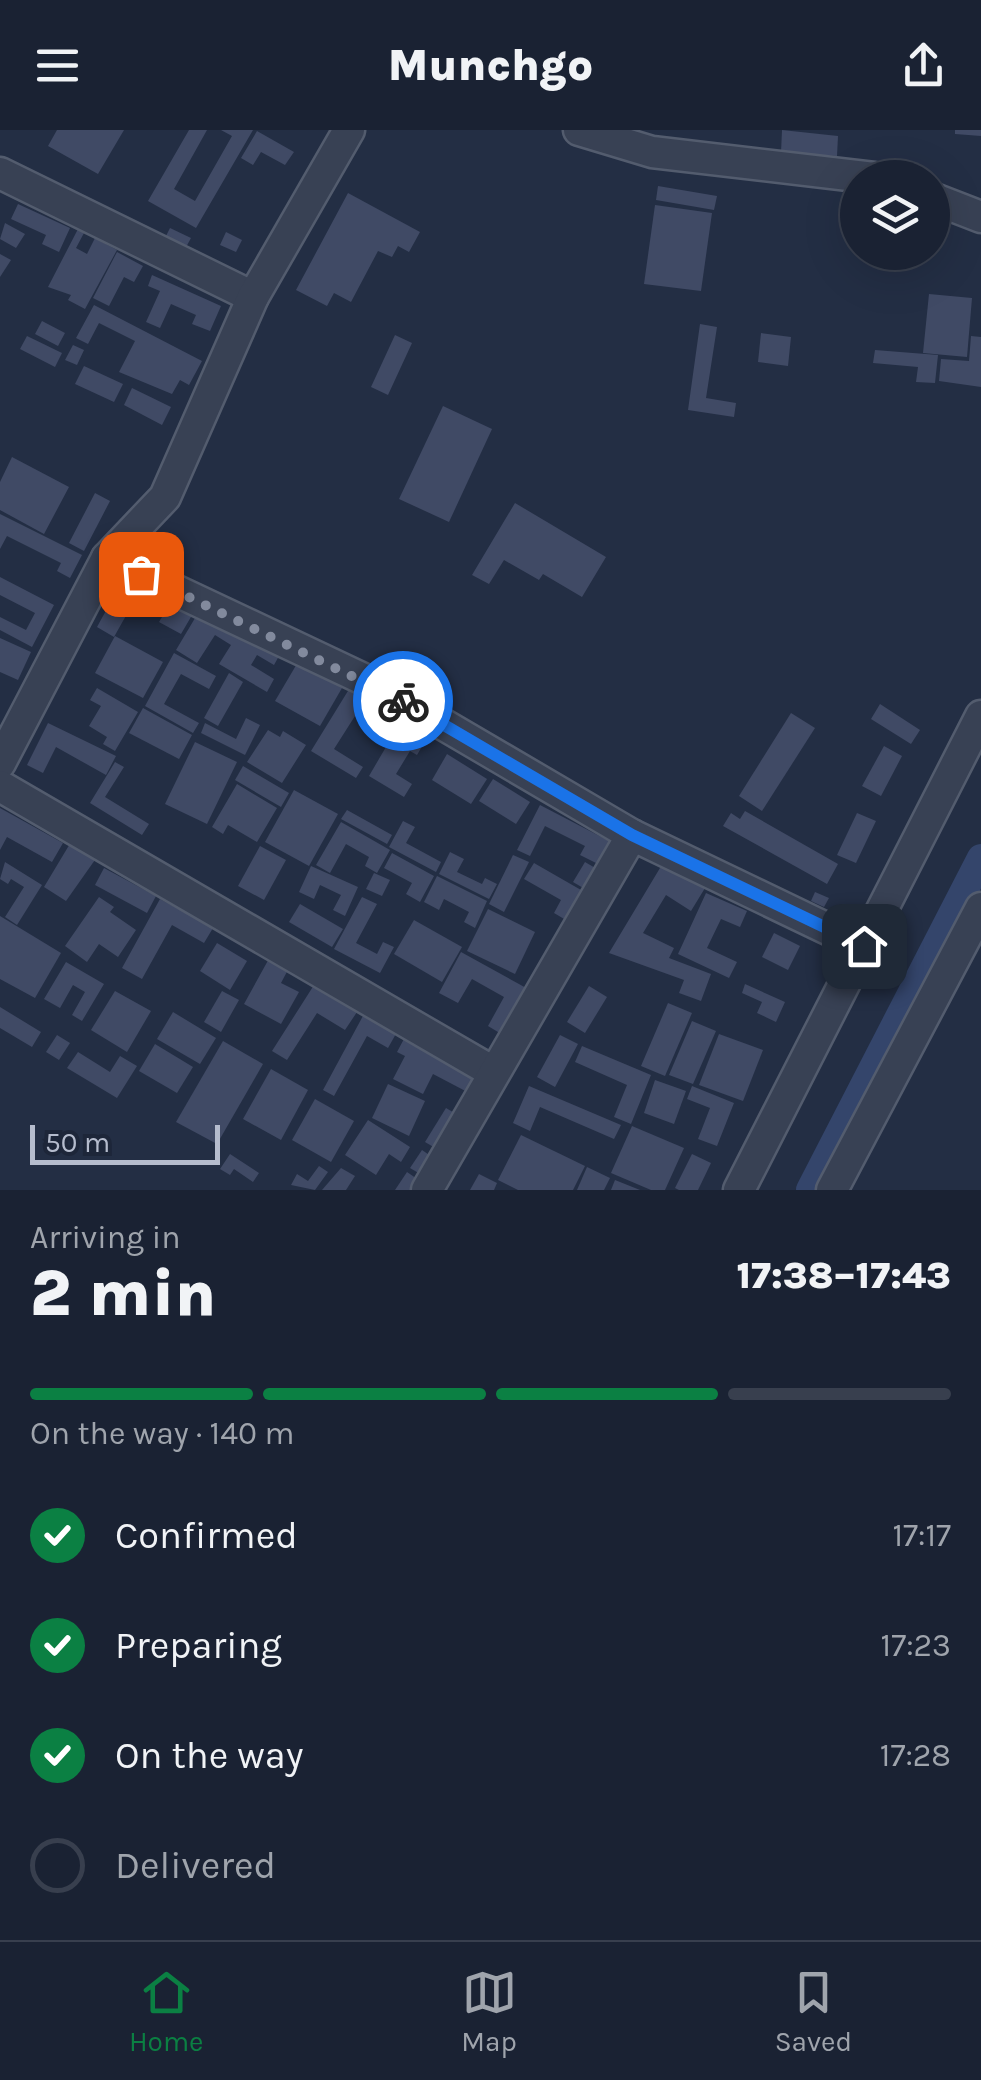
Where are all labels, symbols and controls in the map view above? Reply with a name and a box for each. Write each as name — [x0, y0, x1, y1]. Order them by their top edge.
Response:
icon: menu — [30, 38, 85, 93]
icon: share — [896, 38, 951, 93]
text: Munchgo — [388, 39, 593, 91]
map controls — [840, 160, 950, 270]
button: layers — [840, 160, 950, 270]
pin — [99, 532, 184, 617]
icon: bag — [114, 547, 169, 602]
courier — [353, 651, 453, 751]
icon: bike — [376, 674, 431, 729]
pin — [822, 904, 907, 989]
icon: home — [837, 919, 892, 974]
scale bar — [30, 1120, 220, 1164]
text: 50 m — [45, 1126, 110, 1159]
text: Arriving in — [30, 1219, 181, 1256]
text: 17:38–17:43 — [736, 1253, 951, 1298]
text: 2 min — [30, 1255, 216, 1331]
text: On the way · 140 m — [30, 1415, 295, 1452]
icon: check — [30, 1508, 85, 1563]
text: Confirmed — [115, 1513, 298, 1558]
text: 17:17 — [892, 1517, 951, 1554]
icon: check — [30, 1618, 85, 1673]
text: Preparing — [115, 1623, 282, 1668]
text: 17:23 — [881, 1627, 951, 1664]
icon: check — [30, 1728, 85, 1783]
text: On the way — [115, 1733, 303, 1778]
text: 17:28 — [880, 1737, 951, 1774]
text: Delivered — [115, 1843, 276, 1888]
tab: Home — [129, 1965, 204, 2058]
tab: Map — [461, 1965, 517, 2058]
tab: Saved — [775, 1965, 852, 2058]

